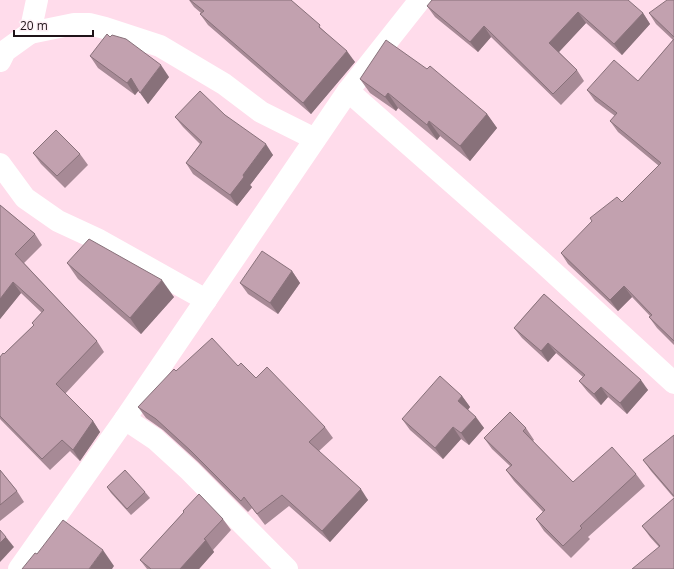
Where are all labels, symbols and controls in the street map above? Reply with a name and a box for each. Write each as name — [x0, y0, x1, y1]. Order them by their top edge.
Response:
scale bar — [14, 12, 93, 38]
text: 20 m — [20, 17, 48, 34]

